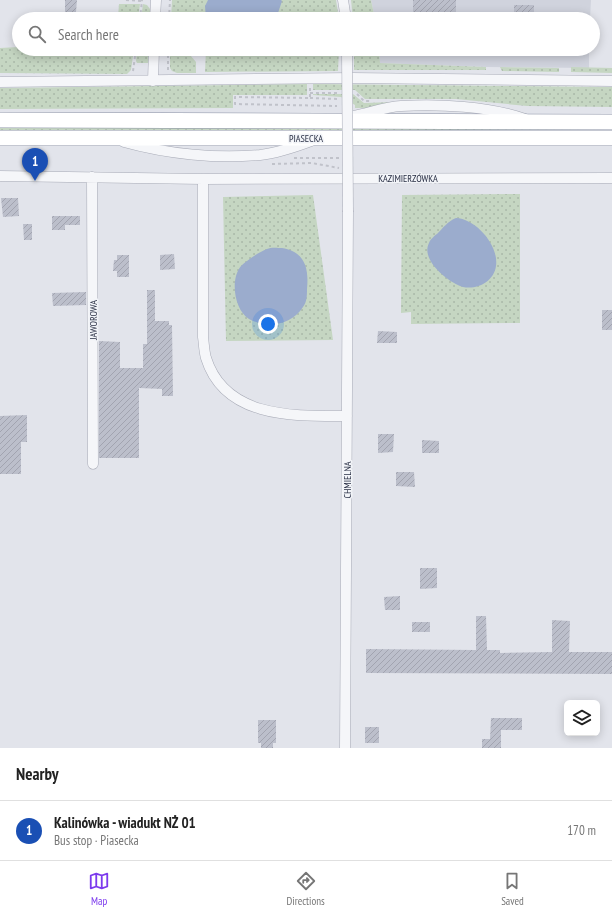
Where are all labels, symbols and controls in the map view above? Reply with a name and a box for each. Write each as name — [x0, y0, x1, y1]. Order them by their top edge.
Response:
search box — [12, 12, 600, 56]
icon: search — [26, 23, 48, 45]
text: Search here — [58, 25, 119, 44]
street label: PIASECKA — [289, 132, 323, 145]
pin: 1 — [22, 148, 48, 181]
street label: KAZIMIERZÓWKA — [378, 172, 438, 185]
street label: JAWOROWA — [87, 300, 100, 341]
your location — [258, 314, 278, 334]
street label: CHMIELNA — [341, 461, 354, 499]
map controls — [564, 700, 600, 736]
button: layers — [564, 700, 600, 736]
text: Nearby — [16, 763, 59, 785]
text: Kalinówka - wiadukt NŻ 01 — [54, 813, 196, 832]
text: 1 — [26, 822, 32, 839]
text: 170 m — [567, 822, 596, 839]
text: Bus stop · Piasecka — [54, 832, 139, 849]
tab: Map — [88, 870, 110, 908]
tab: Directions — [287, 870, 325, 908]
tab: Saved — [501, 870, 524, 908]

